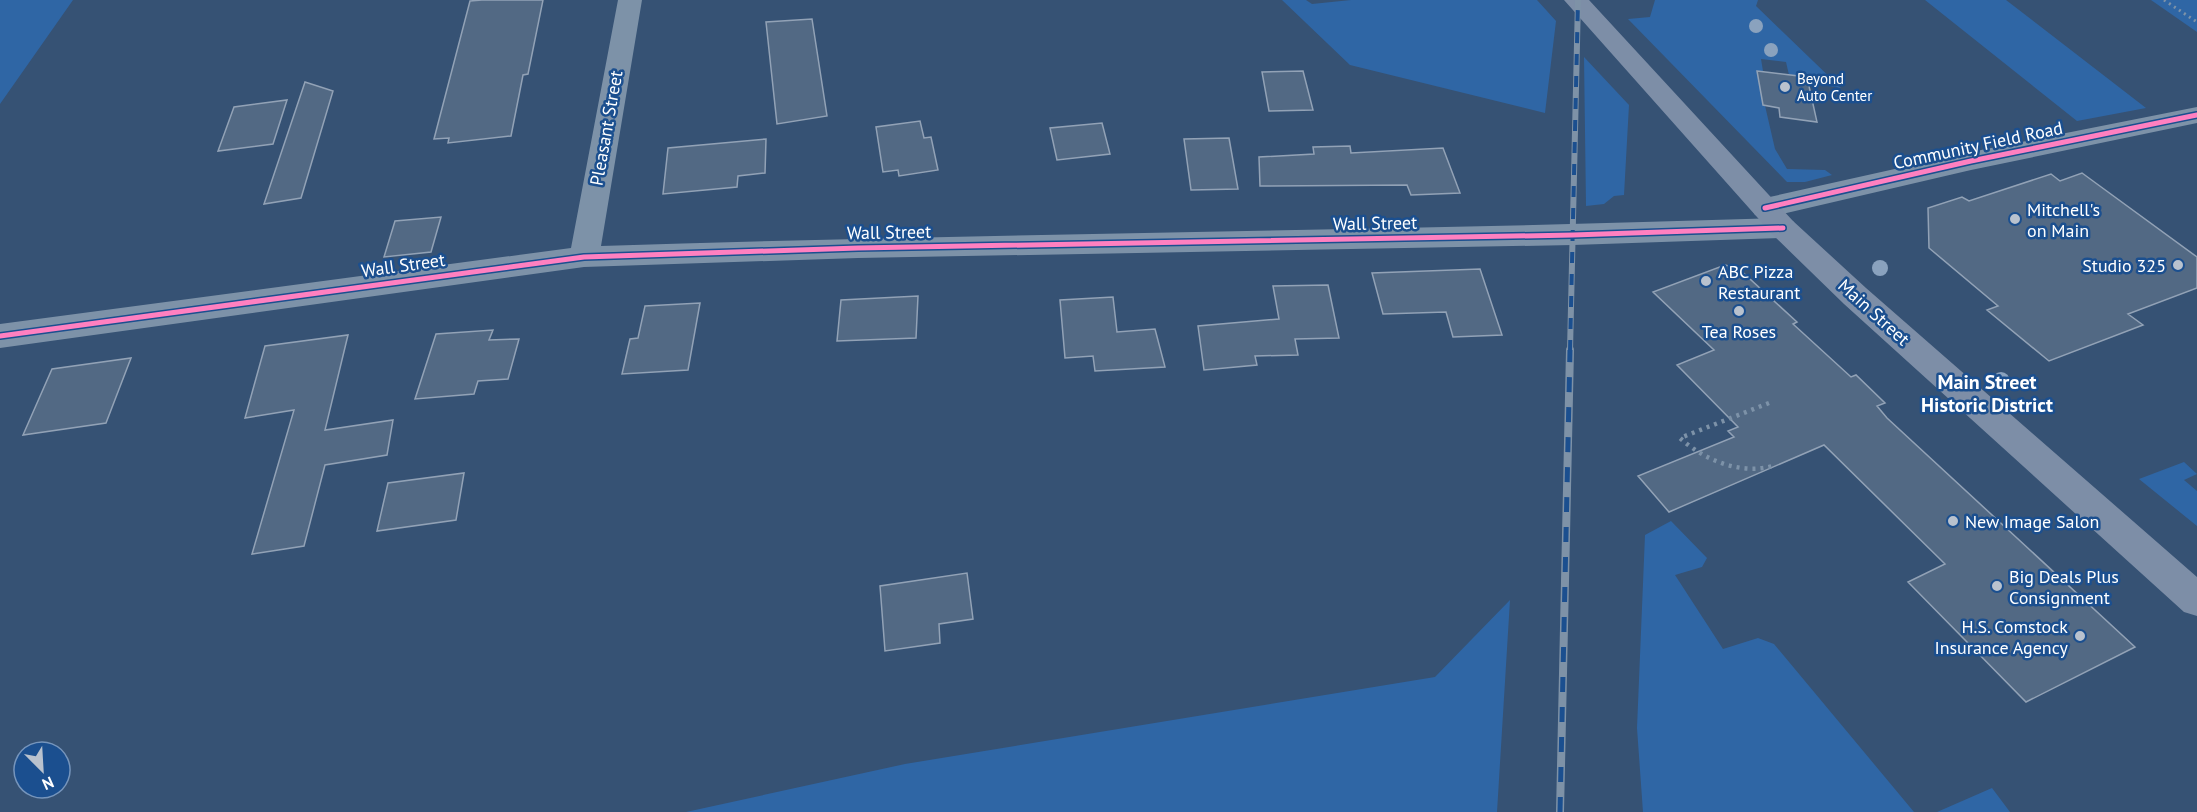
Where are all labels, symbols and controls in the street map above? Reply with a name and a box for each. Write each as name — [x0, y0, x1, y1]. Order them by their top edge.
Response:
street label: Pleasant Street — [585, 69, 627, 187]
place label: Beyond Auto Center — [1797, 69, 1872, 105]
marker: Beyond Auto Center — [1778, 80, 1792, 94]
street label: Community Field Road — [1891, 116, 2065, 174]
place label: Mitchell's on Main — [2027, 198, 2100, 242]
street label: Wall Street — [1333, 211, 1417, 235]
marker: Mitchell's on Main — [2008, 212, 2022, 226]
street label: Wall Street — [847, 220, 931, 244]
street label: Wall Street — [360, 248, 446, 282]
place label: Studio 325 — [2082, 254, 2166, 277]
marker: Studio 325 — [2171, 258, 2185, 272]
place label: ABC Pizza Restaurant — [1718, 260, 1800, 304]
marker: ABC Pizza Restaurant — [1699, 274, 1713, 288]
street label: Main Street — [1833, 274, 1915, 350]
marker: Tea Roses — [1732, 304, 1746, 318]
place label: Tea Roses — [1702, 320, 1776, 343]
district label: Main Street Historic District — [1921, 369, 2053, 418]
place label: New Image Salon — [1965, 510, 2099, 533]
marker: New Image Salon — [1946, 514, 1960, 528]
place label: Big Deals Plus Consignment — [2009, 565, 2119, 609]
marker: Big Deals Plus Consignment — [1990, 579, 2004, 593]
place label: H.S. Comstock Insurance Agency — [1934, 615, 2069, 659]
marker: H.S. Comstock Insurance Agency — [2073, 629, 2087, 643]
north arrow — [12, 740, 72, 800]
text: N — [39, 772, 57, 795]

